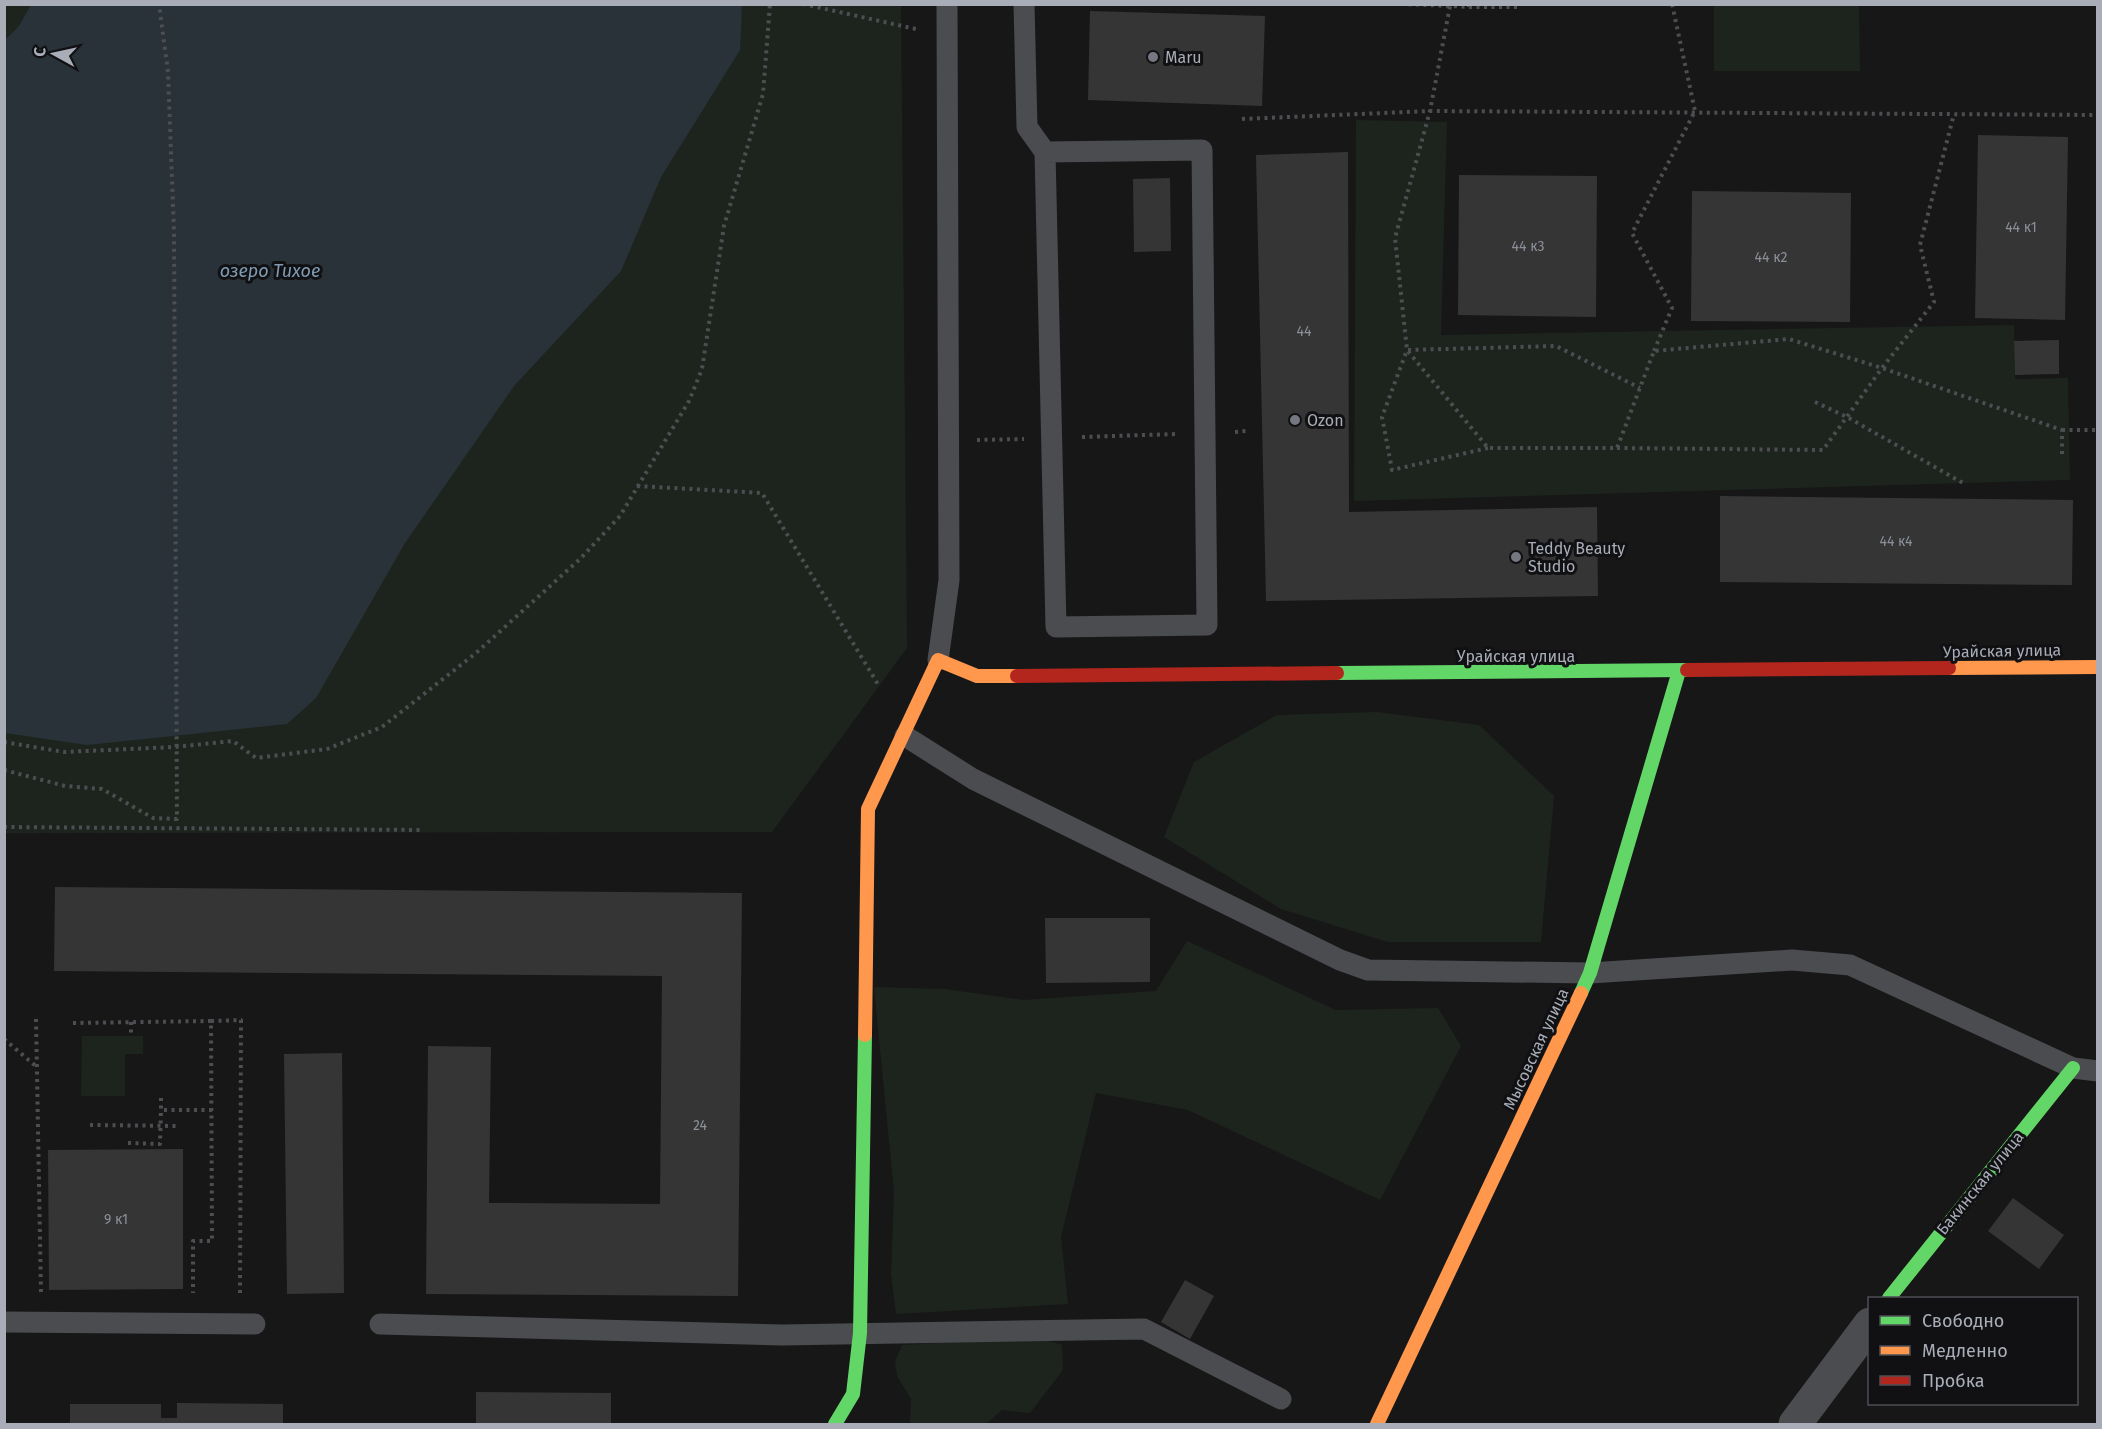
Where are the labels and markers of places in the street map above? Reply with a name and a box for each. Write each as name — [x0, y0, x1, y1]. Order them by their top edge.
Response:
place label: Maru — [1165, 48, 1202, 67]
marker: Maru — [1146, 50, 1160, 64]
place label: Ozon — [1307, 411, 1344, 430]
marker: Ozon — [1288, 413, 1302, 427]
place label: Teddy Beauty Studio — [1528, 539, 1625, 576]
marker: Teddy Beauty Studio — [1509, 550, 1523, 564]

